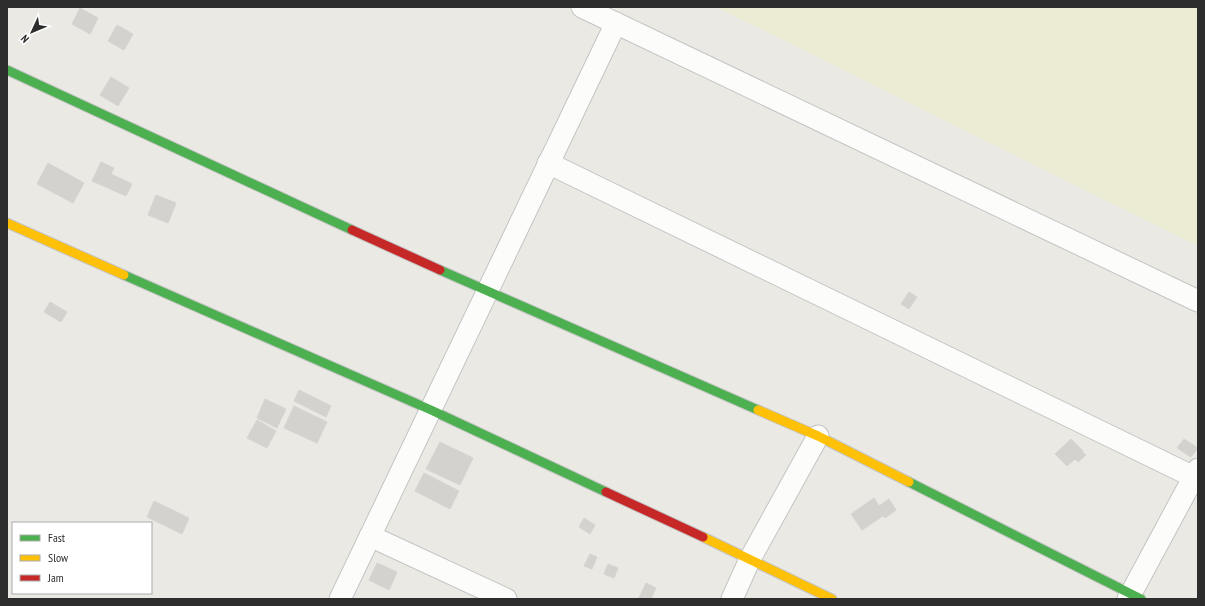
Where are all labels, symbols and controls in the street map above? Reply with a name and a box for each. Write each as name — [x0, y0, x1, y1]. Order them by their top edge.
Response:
north arrow — [12, 12, 52, 52]
text: N — [18, 32, 32, 46]
legend — [12, 522, 152, 594]
text: Fast — [48, 530, 66, 545]
text: Slow — [48, 550, 69, 565]
text: Jam — [47, 570, 64, 585]

